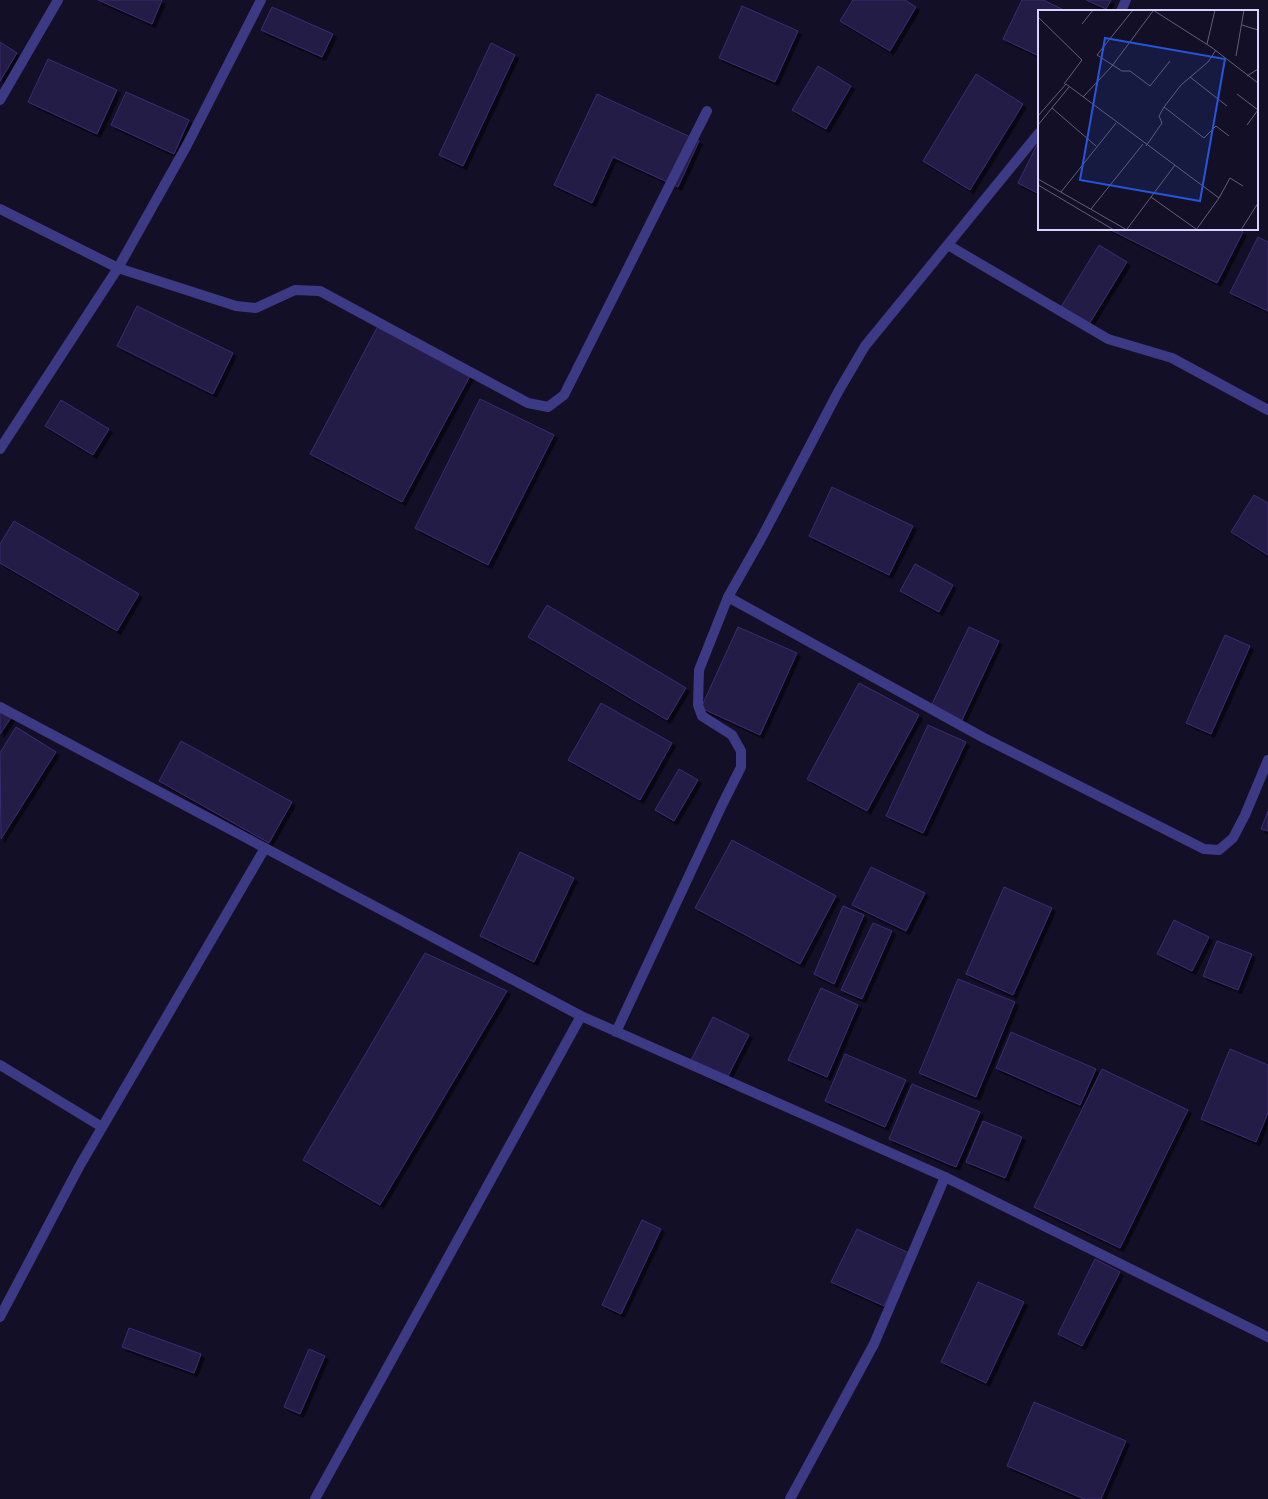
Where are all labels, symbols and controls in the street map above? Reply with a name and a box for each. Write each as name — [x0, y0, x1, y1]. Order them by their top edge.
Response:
inset map — [1038, 10, 1258, 230]

